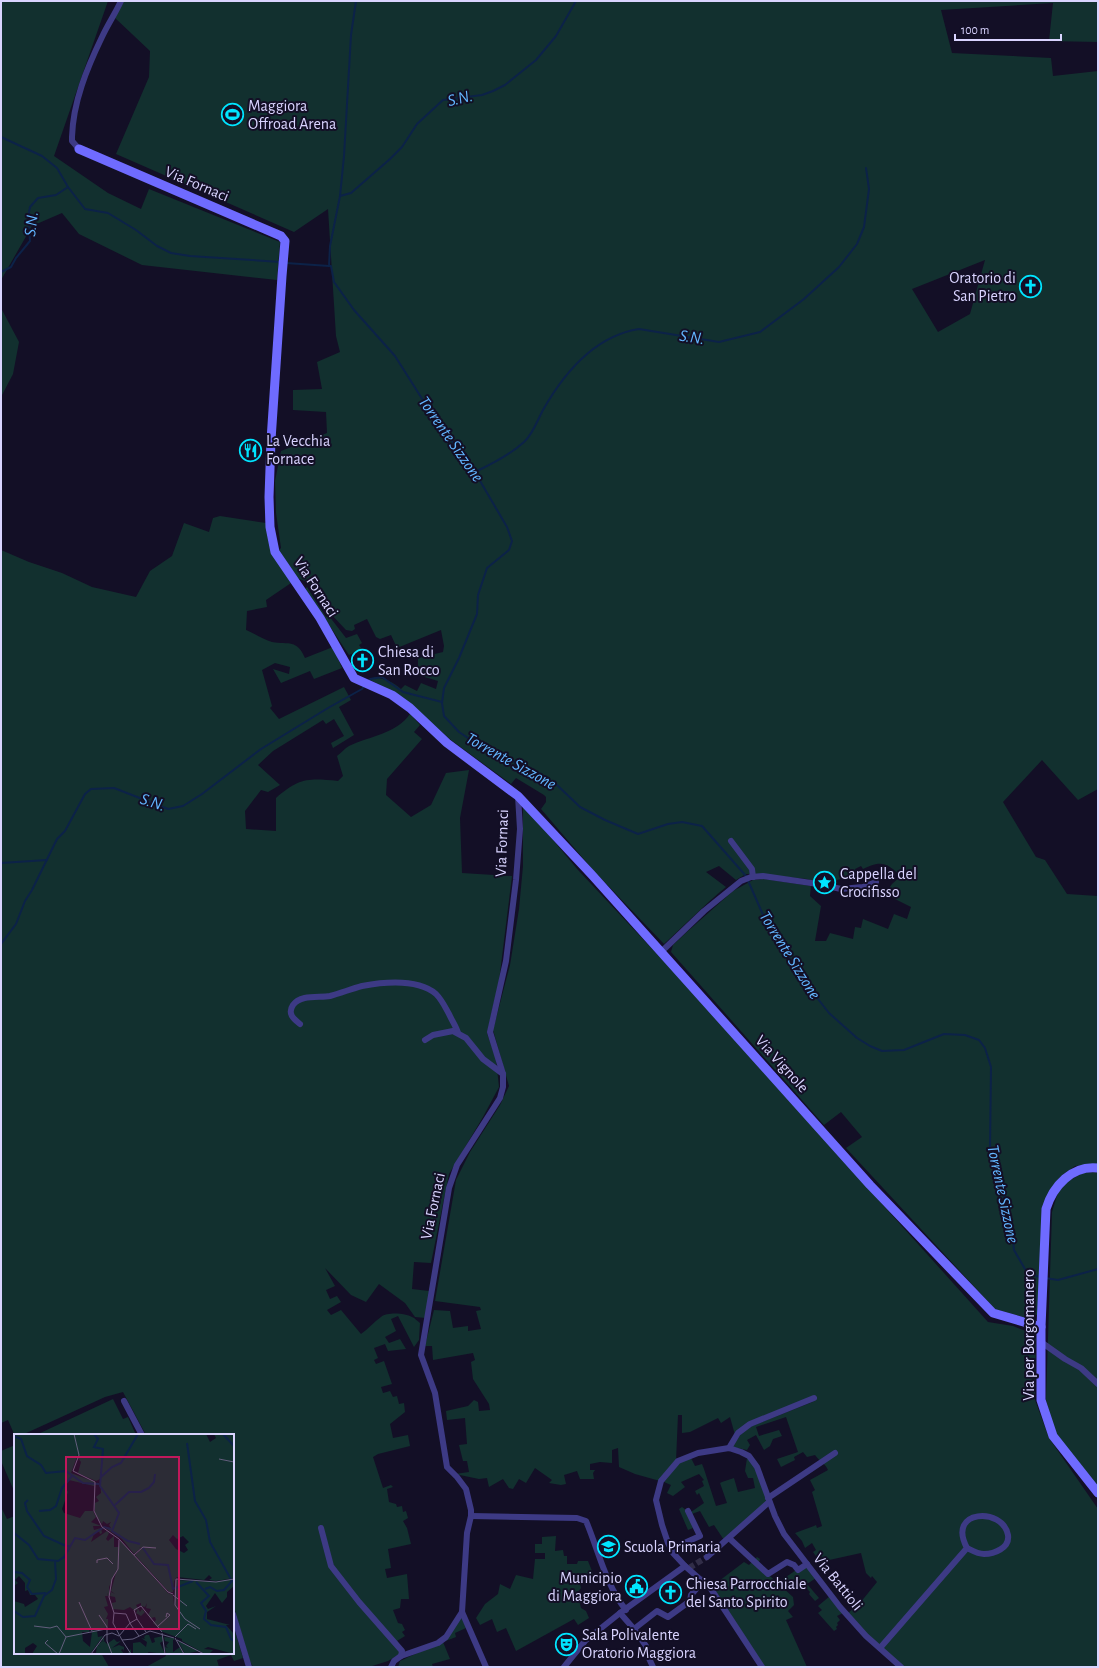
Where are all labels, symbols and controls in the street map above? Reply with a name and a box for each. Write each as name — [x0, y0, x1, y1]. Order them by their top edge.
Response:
scale bar — [955, 16, 1061, 42]
text: 100 m — [961, 24, 989, 36]
water label: S.N. — [446, 87, 474, 109]
place label: Maggiora Offroad Arena — [248, 98, 336, 132]
sports icon: Maggiora Offroad Arena — [220, 102, 246, 128]
street label: Via Fornaci — [163, 163, 231, 205]
water label: S.N. — [21, 211, 41, 237]
place label: Oratorio di San Pietro — [949, 270, 1016, 304]
church icon: Oratorio di San Pietro — [1018, 274, 1044, 300]
water label: S.N. — [678, 327, 706, 347]
water label: Torrente Sizzone — [415, 393, 487, 485]
place label: La Vecchia Fornace — [266, 433, 330, 467]
restaurant icon: La Vecchia Fornace — [238, 437, 264, 463]
street label: Via Fornaci — [291, 554, 341, 620]
place label: Chiesa di San Rocco — [378, 644, 440, 678]
church icon: Chiesa di San Rocco — [349, 648, 375, 674]
water label: Torrente Sizzone — [463, 729, 559, 793]
water label: S.N. — [138, 790, 168, 814]
street label: Via Fornaci — [493, 809, 511, 877]
place label: Cappella del Crocifisso — [840, 866, 917, 900]
place icon: Cappella del Crocifisso — [812, 870, 838, 896]
water label: Torrente Sizzone — [756, 908, 824, 1002]
street label: Via Vignole — [752, 1032, 812, 1096]
water label: Torrente Sizzone — [984, 1143, 1022, 1245]
street label: Via Fornaci — [418, 1171, 448, 1241]
street label: Via per Borgomanero — [1021, 1269, 1037, 1401]
inset map — [14, 1434, 234, 1654]
school or university icon: Scuola Primaria — [595, 1534, 621, 1560]
place label: Scuola Primaria — [624, 1539, 721, 1555]
street label: Via Battioli — [810, 1550, 866, 1614]
place label: Municipio di Maggiora — [548, 1570, 622, 1604]
public building icon: Municipio di Maggiora — [624, 1574, 650, 1600]
place label: Chiesa Parrocchiale del Santo Spirito — [686, 1576, 806, 1610]
church icon: Chiesa Parrocchiale del Santo Spirito — [657, 1580, 683, 1606]
place label: Sala Polivalente Oratorio Maggiora — [582, 1627, 696, 1661]
theatre icon: Sala Polivalente Oratorio Maggiora — [553, 1631, 579, 1657]

